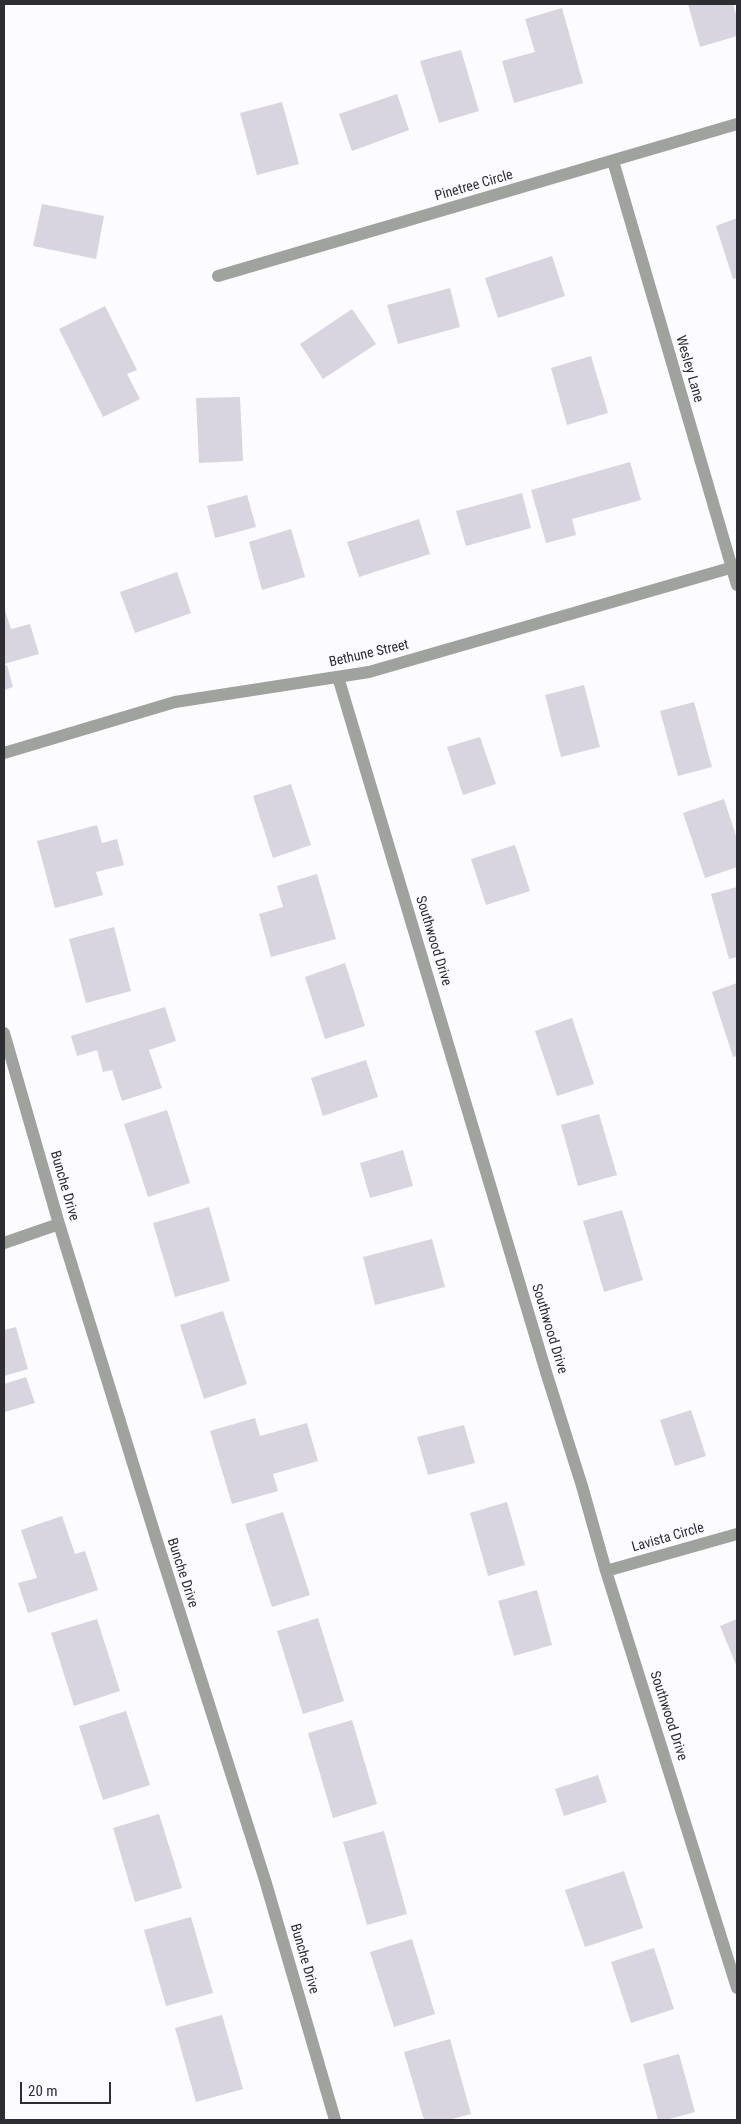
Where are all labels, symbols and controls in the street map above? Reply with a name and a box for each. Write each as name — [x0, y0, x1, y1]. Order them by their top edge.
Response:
street label: Pinetree Circle — [433, 167, 515, 205]
street label: Wesley Lane — [671, 334, 707, 404]
street label: Bethune Street — [328, 637, 410, 671]
street label: Southwood Drive — [411, 894, 455, 988]
street label: Bunche Drive — [46, 1149, 82, 1223]
street label: Southwood Drive — [527, 1282, 571, 1376]
street label: Lavista Circle — [630, 1520, 706, 1556]
street label: Bunche Drive — [163, 1536, 201, 1610]
street label: Southwood Drive — [646, 1669, 690, 1763]
street label: Bunche Drive — [286, 1922, 322, 1996]
scale bar — [22, 2072, 114, 2104]
text: 20 m — [28, 2082, 58, 2100]

